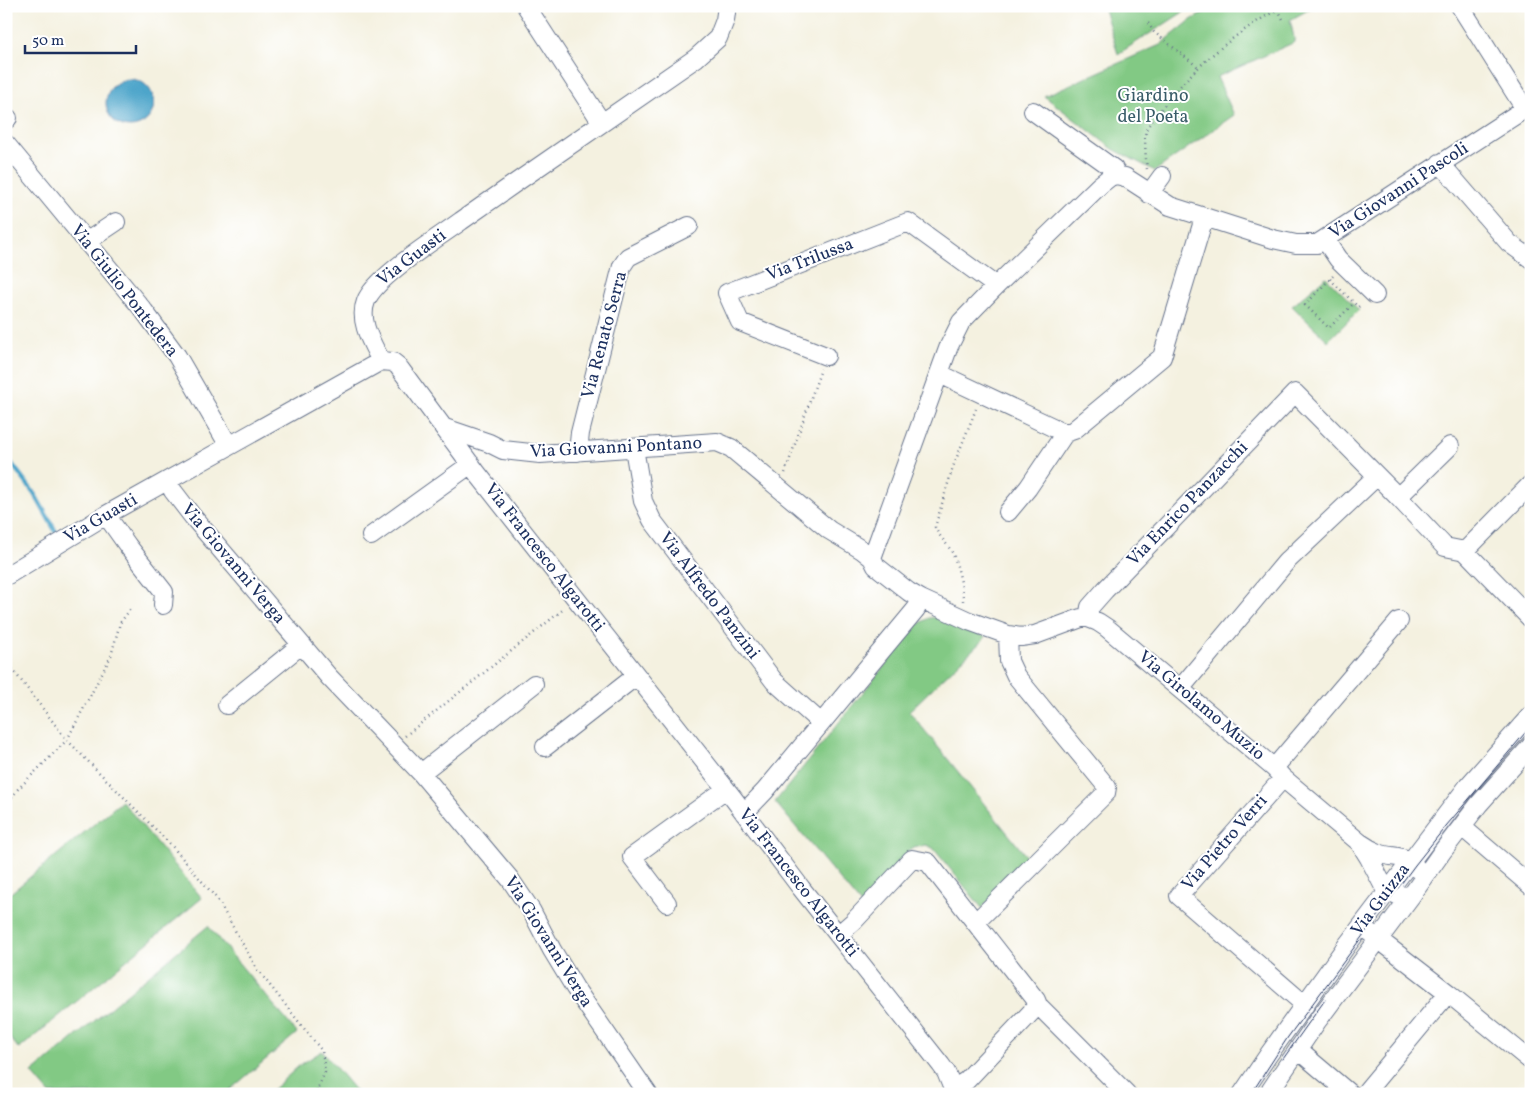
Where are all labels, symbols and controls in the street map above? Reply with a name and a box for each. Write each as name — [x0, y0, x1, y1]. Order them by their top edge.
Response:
scale bar — [25, 22, 136, 54]
text: 50 m — [32, 31, 64, 52]
park label: Giardino del Poeta — [1117, 84, 1189, 130]
street label: Via Giovanni Pascoli — [1324, 136, 1474, 246]
street label: Via Giulio Pontedera — [64, 219, 184, 363]
street label: Via Guasti — [372, 224, 452, 292]
street label: Via Trilussa — [763, 232, 857, 288]
street label: Via Renato Serra — [576, 268, 634, 402]
street label: Via Giovanni Pontano — [529, 431, 703, 465]
street label: Via Enrico Panzacchi — [1122, 436, 1254, 572]
street label: Via Francesco Algarotti — [478, 478, 610, 638]
street label: Via Guasti — [60, 488, 142, 550]
street label: Via Giovanni Verga — [175, 498, 291, 630]
street label: Via Alfredo Panzini — [653, 527, 765, 665]
street label: Via Girolamo Muzio — [1132, 645, 1270, 767]
street label: Via Pietro Verri — [1176, 790, 1274, 896]
street label: Via Francesco Algarotti — [732, 803, 864, 963]
street label: Via Guizza — [1345, 858, 1417, 942]
street label: Via Giovanni Verga — [497, 871, 599, 1013]

